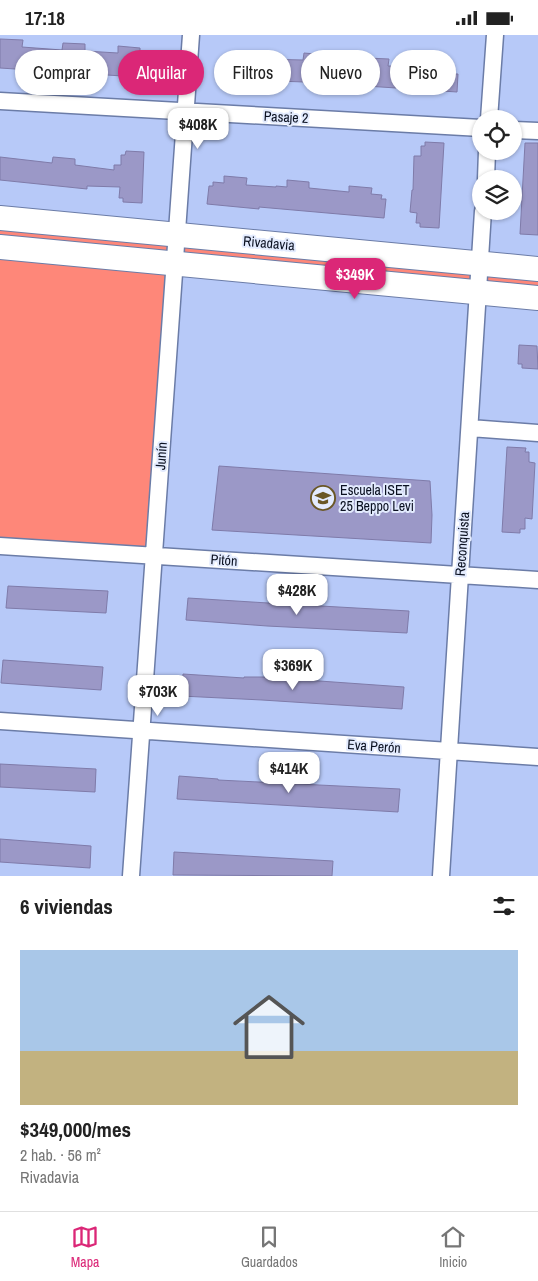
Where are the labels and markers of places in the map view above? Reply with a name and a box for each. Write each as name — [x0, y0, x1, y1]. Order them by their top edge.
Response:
pin: $408K — [163, 107, 233, 150]
pin: $349K — [320, 257, 390, 300]
place label: Escuela ISET 25 Beppo Levi — [340, 481, 414, 515]
school or university icon: Escuela ISET 25 Beppo Levi — [310, 485, 336, 511]
pin: $428K — [262, 573, 332, 616]
pin: $369K — [258, 649, 328, 691]
pin: $703K — [123, 675, 193, 717]
pin: $414K — [254, 751, 324, 794]

